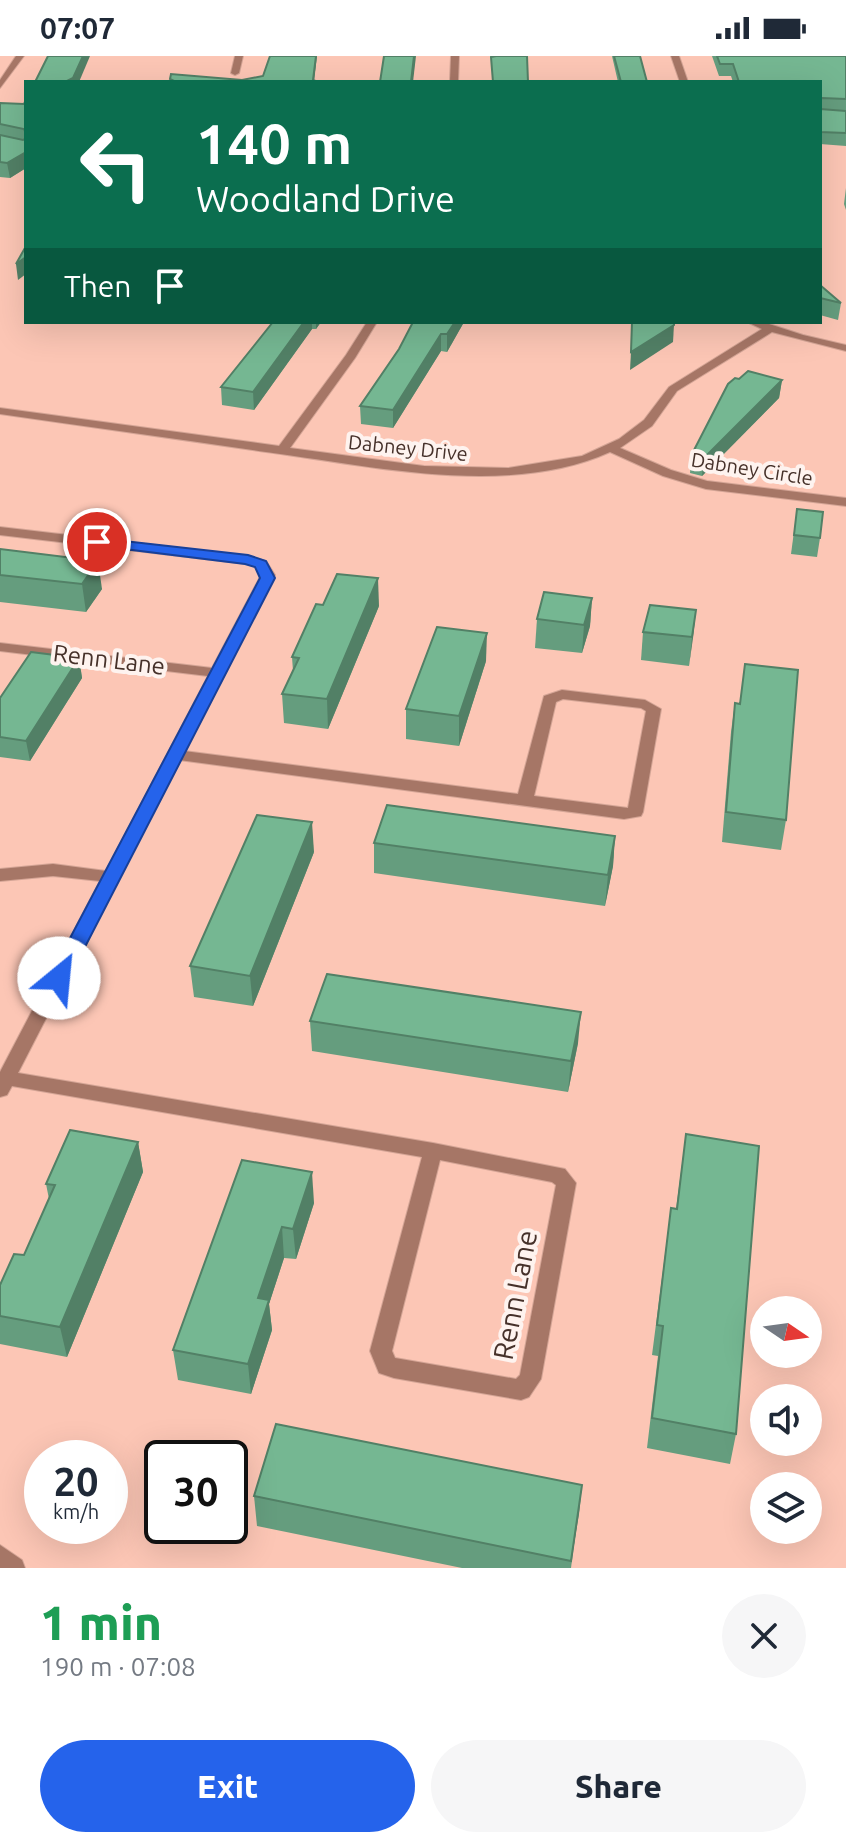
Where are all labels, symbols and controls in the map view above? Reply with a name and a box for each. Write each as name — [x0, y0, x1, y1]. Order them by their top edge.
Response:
text: 07:07 — [40, 11, 115, 45]
icon: left — [64, 112, 168, 216]
text: 140 m — [196, 112, 352, 175]
text: Woodland Drive — [196, 178, 455, 219]
icon: arrive — [148, 264, 192, 308]
text: Then — [64, 269, 132, 303]
street label: Dabney Drive — [347, 430, 469, 465]
street label: Dabney Circle — [690, 448, 815, 489]
pin — [63, 508, 131, 576]
icon: arrive — [75, 520, 119, 564]
street label: Renn Lane — [52, 639, 167, 680]
position arrow — [17, 936, 101, 1020]
street label: Renn Lane — [487, 1227, 542, 1362]
north arrow — [750, 1296, 822, 1368]
map controls — [750, 1296, 822, 1544]
button: sound — [750, 1384, 822, 1456]
speed limit sign: 30 — [144, 1440, 248, 1544]
text: 20 — [53, 1459, 99, 1504]
button: layers — [750, 1472, 822, 1544]
text: km/h — [53, 1500, 99, 1523]
button: close — [722, 1594, 806, 1678]
text: 1 min — [40, 1595, 162, 1649]
text: 190 m · 07:08 — [40, 1652, 196, 1681]
button: Exit — [40, 1740, 415, 1832]
button: Share — [431, 1740, 806, 1832]

